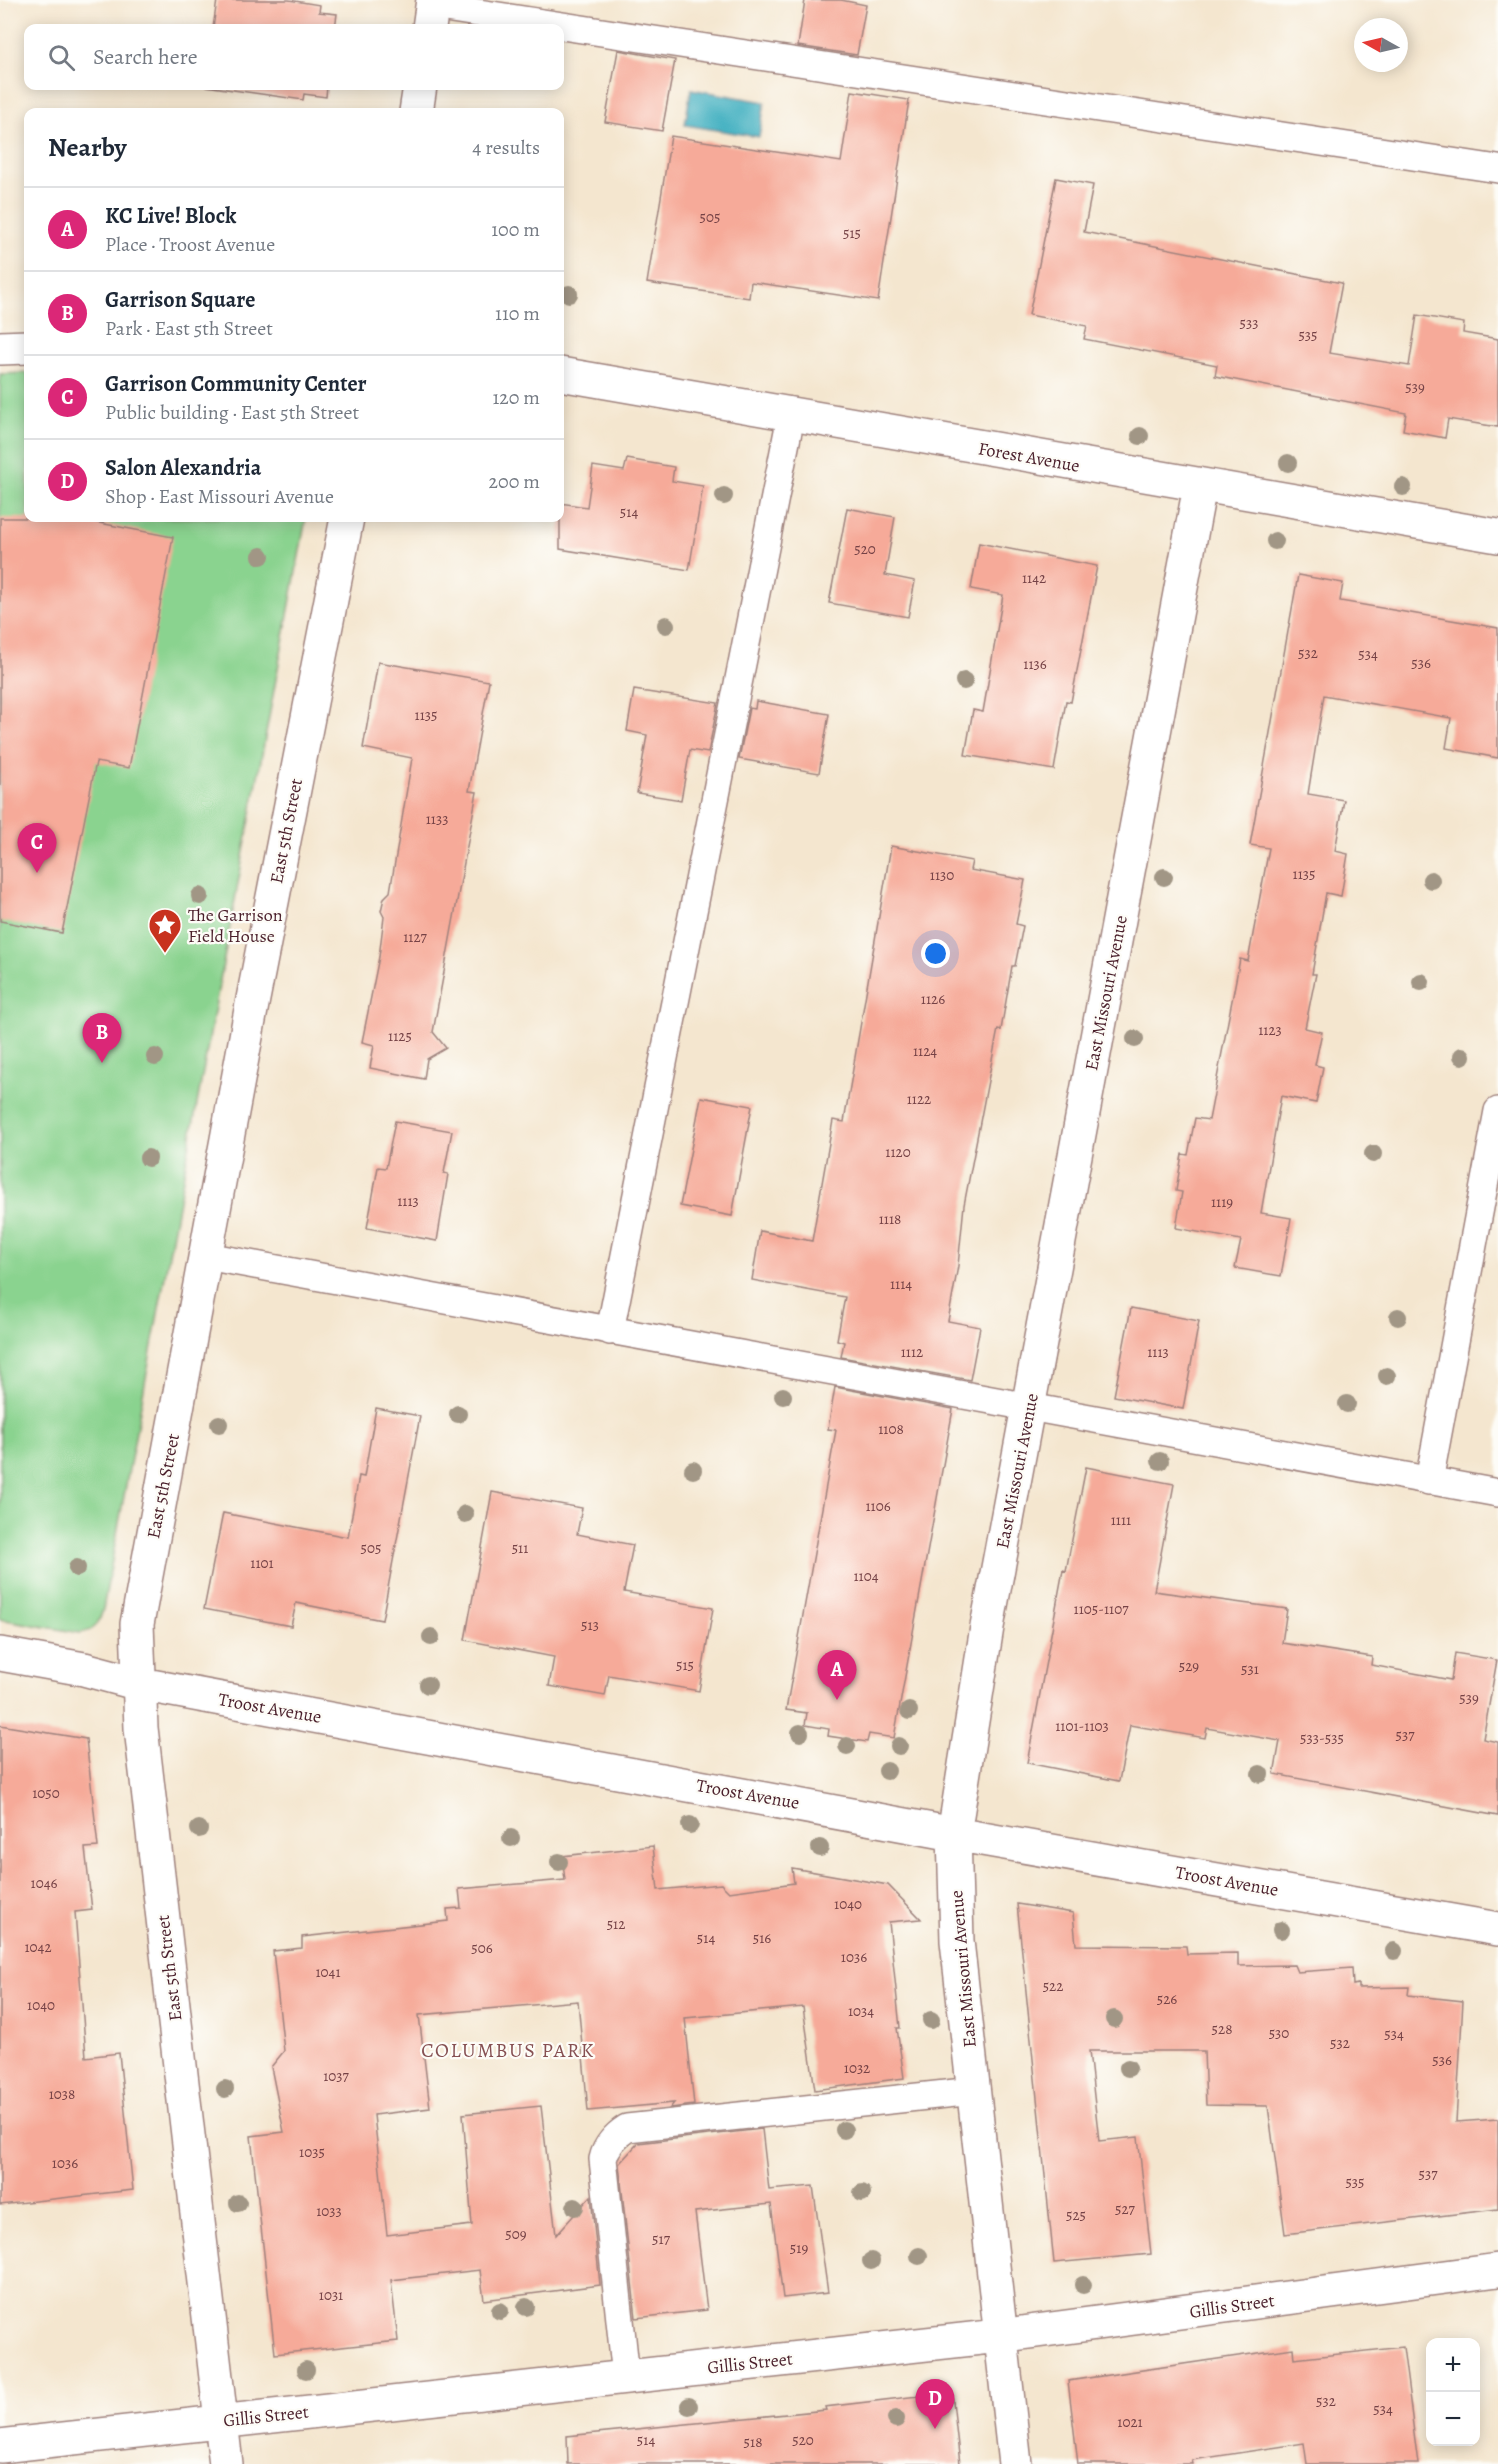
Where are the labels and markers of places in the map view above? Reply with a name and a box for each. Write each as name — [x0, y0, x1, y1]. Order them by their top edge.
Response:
pin: C — [18, 824, 57, 873]
place label: The Garrison Field House — [188, 903, 283, 948]
place icon: The Garrison Field House — [147, 907, 183, 954]
pin: B — [82, 1014, 122, 1063]
pin: A — [818, 1650, 856, 1700]
pin: D — [916, 2380, 954, 2429]

